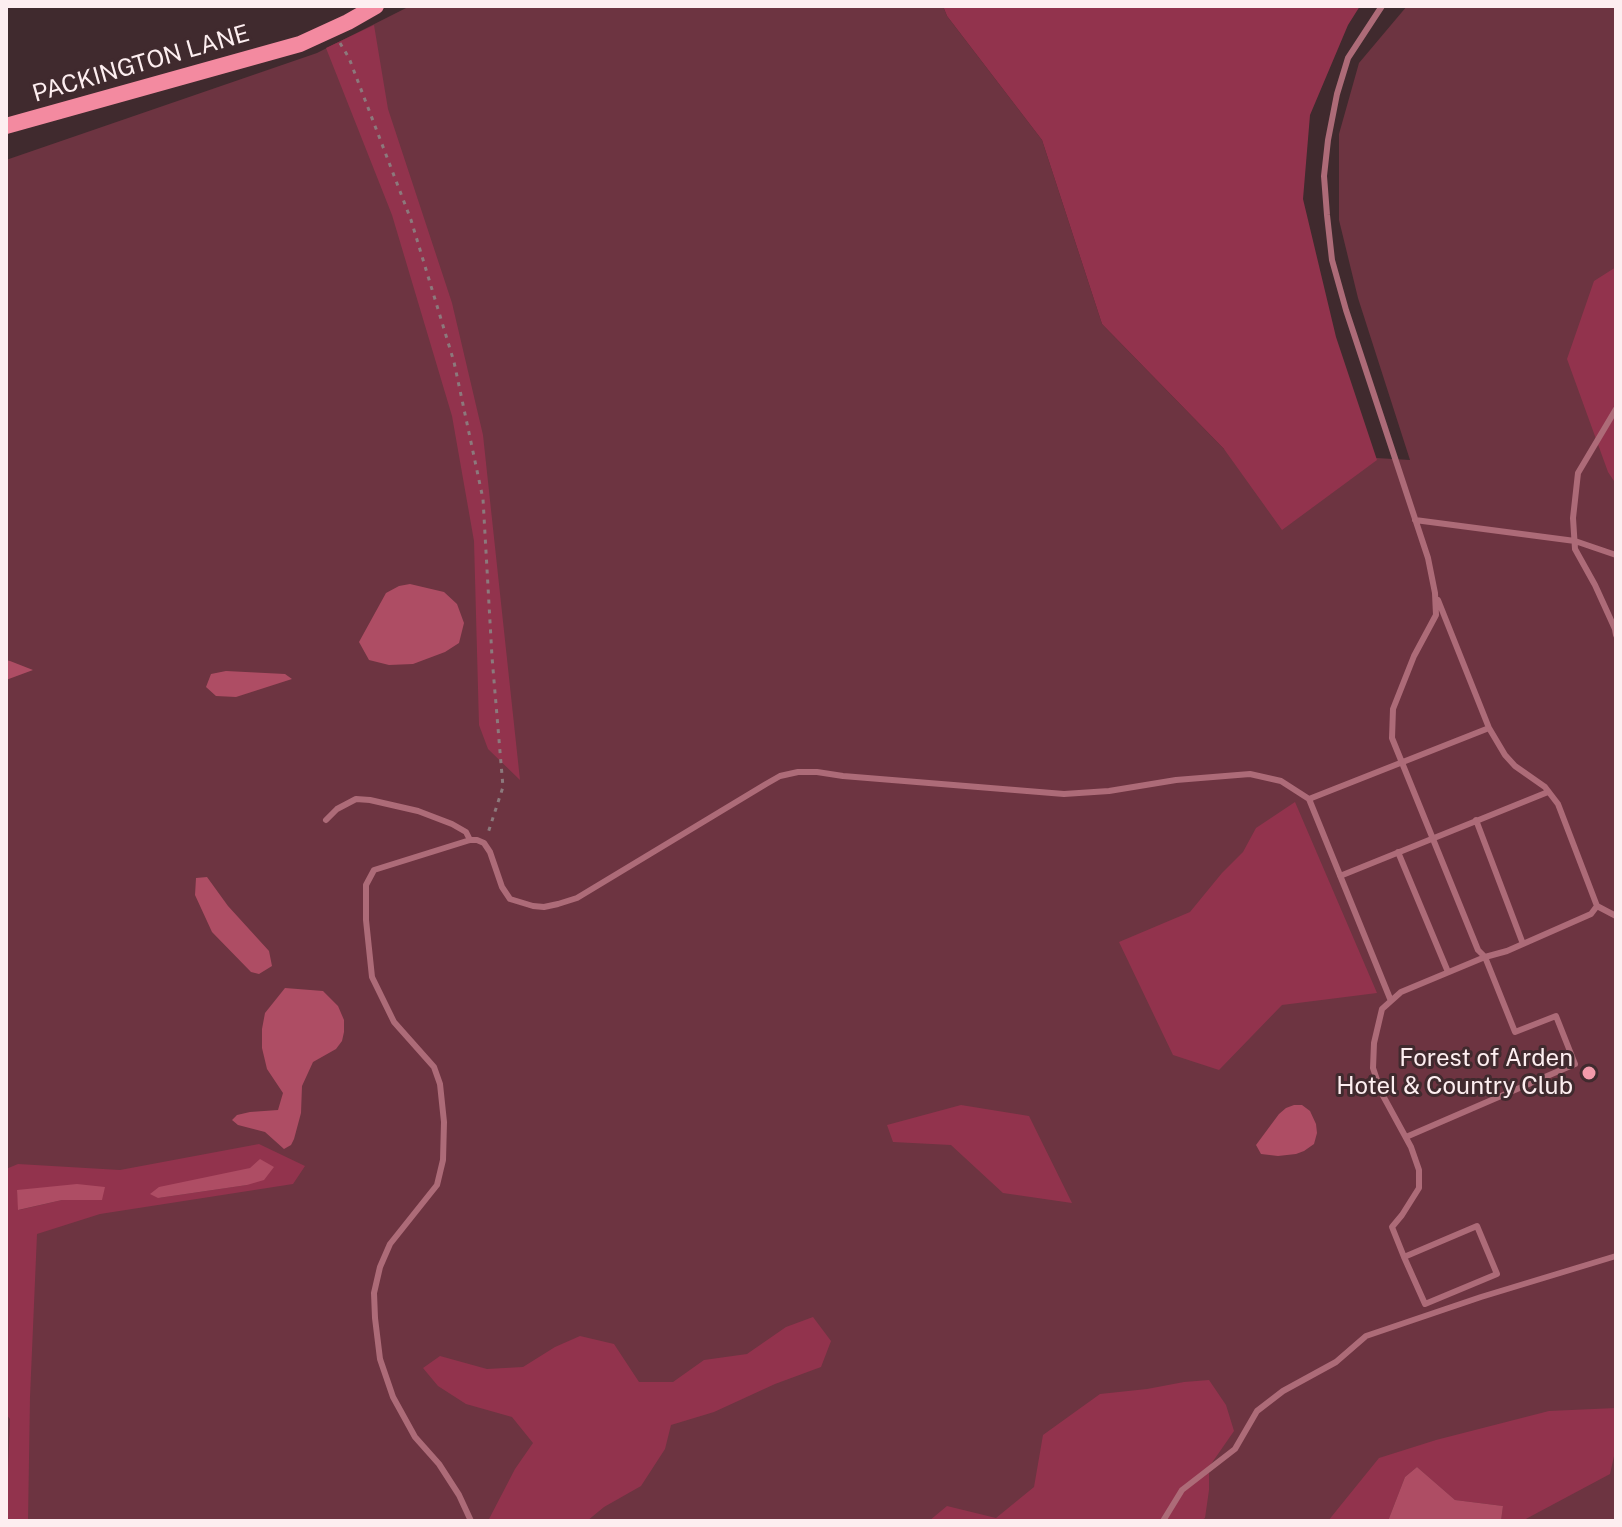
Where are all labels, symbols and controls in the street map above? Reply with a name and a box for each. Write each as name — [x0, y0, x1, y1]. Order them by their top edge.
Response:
street label: PACKINGTON LANE — [29, 19, 253, 109]
place label: Forest of Arden Hotel & Country Club — [1336, 1045, 1573, 1101]
marker: Forest of Arden Hotel & Country Club — [1580, 1064, 1598, 1082]

